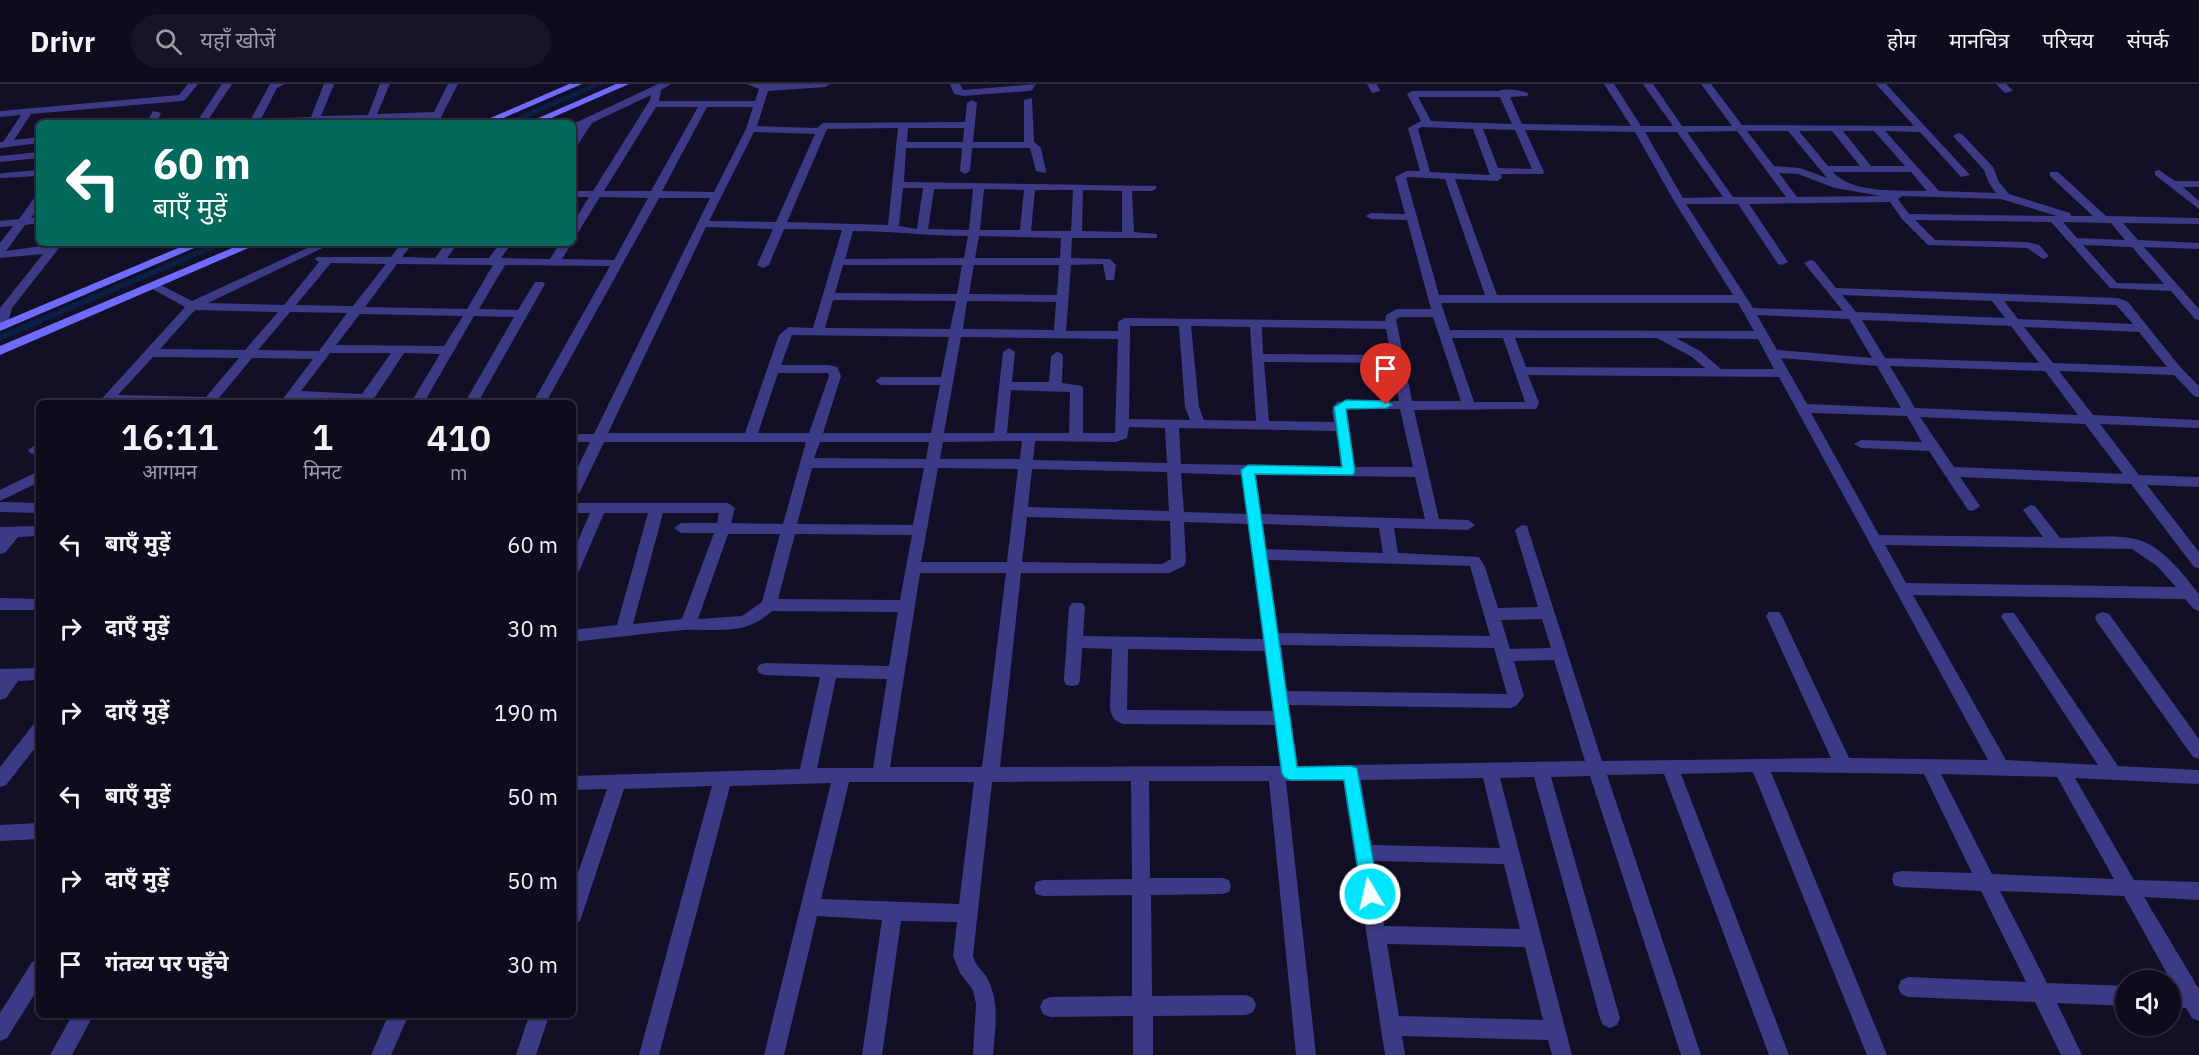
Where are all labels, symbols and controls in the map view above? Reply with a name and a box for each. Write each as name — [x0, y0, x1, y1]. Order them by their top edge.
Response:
search box — [131, 14, 551, 68]
text: Drivr — [30, 23, 95, 60]
icon: search — [152, 25, 185, 58]
text: यहाँ खोजें — [200, 25, 276, 54]
text: होम — [1887, 26, 1916, 54]
text: मानचित्र — [1949, 26, 2009, 54]
text: परिचय — [2042, 26, 2094, 54]
text: संपर्क — [2127, 26, 2169, 54]
text: 60 m — [153, 136, 251, 191]
icon: left — [54, 144, 132, 222]
text: बाएँ मुड़ें — [153, 189, 227, 224]
pin — [1360, 343, 1411, 405]
icon: arrive — [1369, 352, 1402, 385]
text: 16:11 — [121, 413, 219, 460]
text: 1 — [312, 413, 333, 460]
text: 410 — [426, 414, 491, 461]
text: आगमन — [142, 458, 197, 485]
text: मिनट — [303, 458, 342, 485]
text: m — [450, 459, 468, 486]
icon: left — [54, 528, 87, 561]
text: बाएँ मुड़ें — [105, 528, 171, 557]
text: 60 m — [507, 530, 558, 559]
icon: right — [54, 612, 87, 645]
text: दाएँ मुड़ें — [105, 612, 169, 641]
text: 30 m — [507, 614, 558, 643]
icon: right — [54, 696, 87, 729]
text: दाएँ मुड़ें — [105, 696, 169, 725]
text: 190 m — [494, 698, 558, 727]
icon: left — [54, 780, 87, 813]
text: बाएँ मुड़ें — [105, 780, 171, 809]
text: 50 m — [507, 782, 558, 811]
position arrow — [1338, 862, 1402, 926]
icon: right — [54, 864, 87, 897]
text: दाएँ मुड़ें — [105, 864, 169, 893]
text: 50 m — [507, 866, 558, 895]
icon: arrive — [54, 948, 87, 981]
text: गंतव्य पर पहुँचे — [105, 948, 229, 977]
text: 30 m — [507, 950, 558, 979]
map controls — [2115, 970, 2181, 1036]
button: sound — [2115, 970, 2181, 1036]

